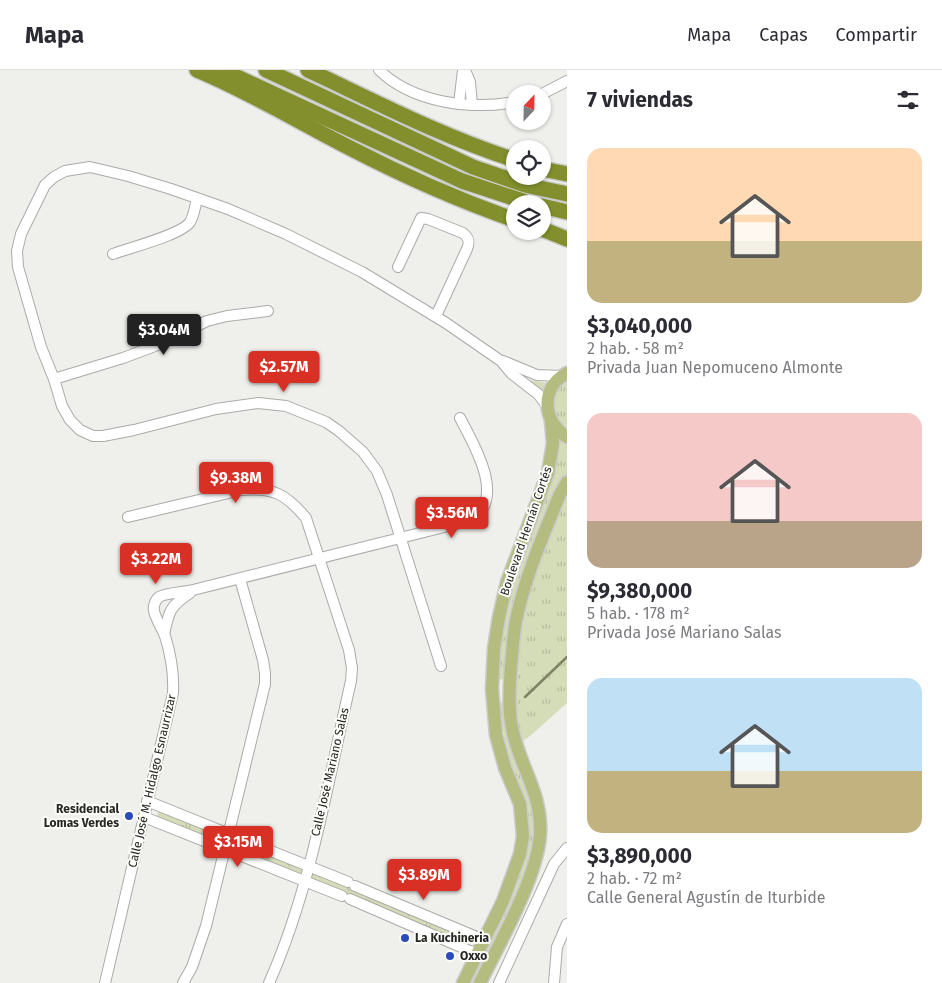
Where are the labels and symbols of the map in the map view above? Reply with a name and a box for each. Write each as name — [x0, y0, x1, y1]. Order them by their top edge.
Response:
north arrow — [506, 85, 551, 130]
pin: $3.04M — [123, 314, 205, 356]
pin: $2.57M — [243, 350, 325, 393]
pin: $9.38M — [195, 462, 277, 504]
street label: Boulevard Hernán Cortés — [497, 464, 555, 597]
pin: $3.56M — [411, 496, 493, 539]
pin: $3.22M — [115, 542, 197, 585]
street label: Calle José M. Hidalgo Esnaurrizar — [125, 693, 179, 869]
street label: Calle José Mariano Salas — [308, 706, 352, 838]
place label: Residencial Lomas Verdes — [44, 802, 119, 830]
marker: Residencial Lomas Verdes — [123, 810, 135, 822]
pin: $3.15M — [197, 826, 279, 868]
pin: $3.89M — [383, 858, 465, 901]
place label: La Kuchineria — [415, 931, 490, 945]
marker: La Kuchineria — [399, 932, 411, 944]
place label: Oxxo — [460, 949, 487, 963]
marker: Oxxo — [444, 950, 456, 962]

